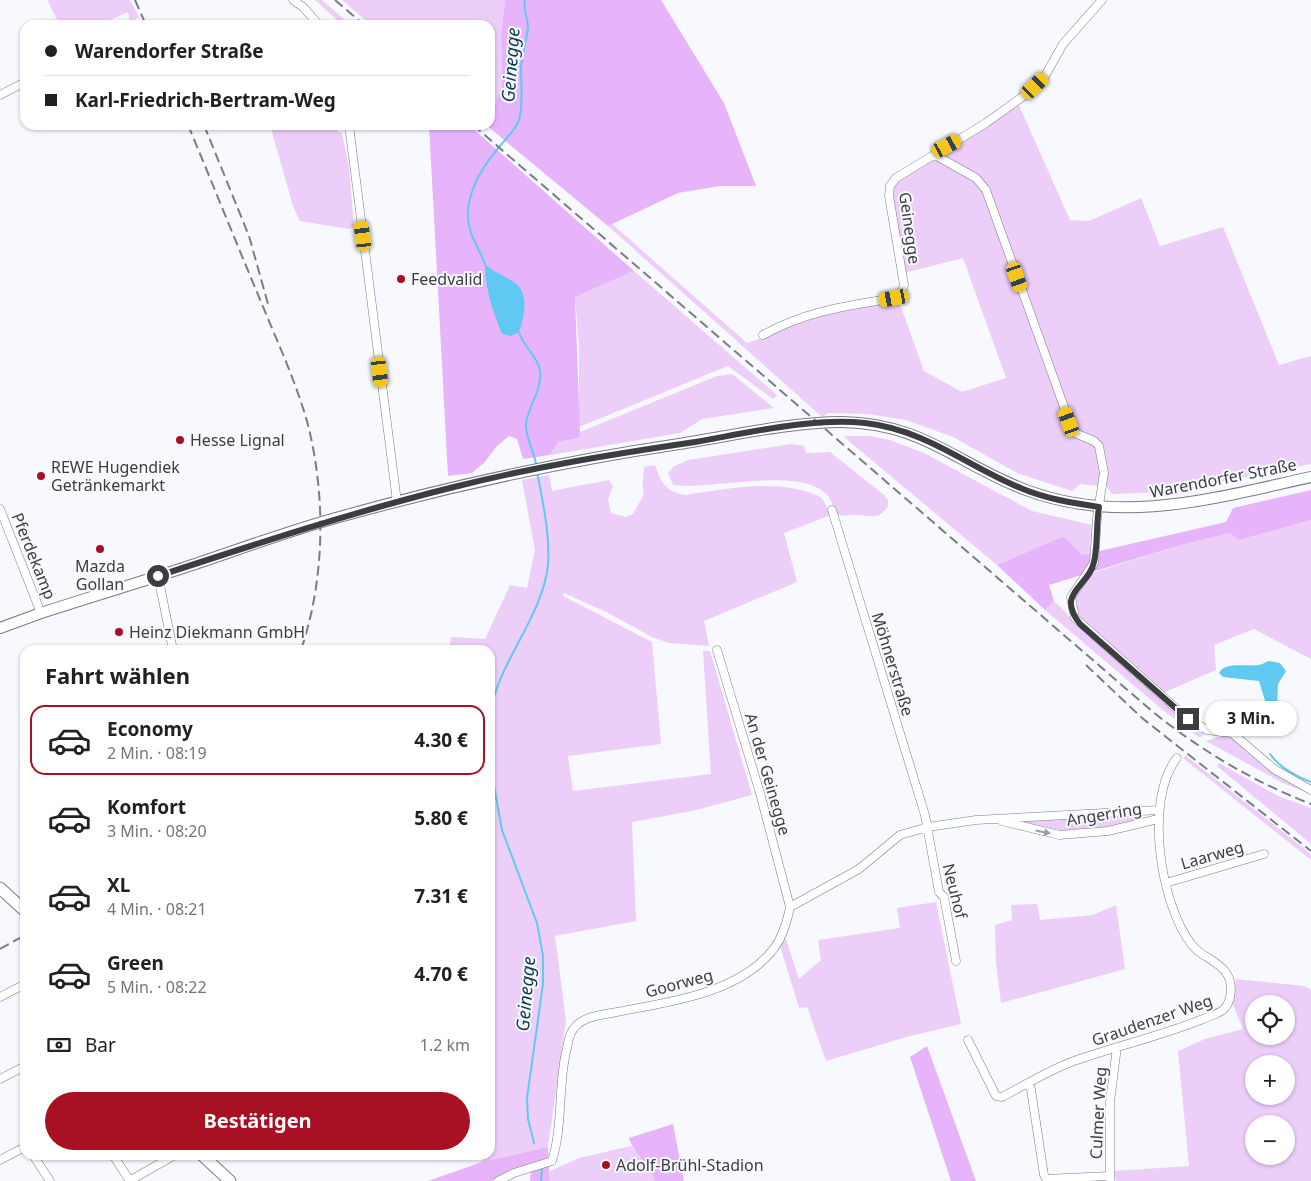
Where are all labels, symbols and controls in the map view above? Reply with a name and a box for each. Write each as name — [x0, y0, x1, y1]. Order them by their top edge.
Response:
water label: Geinegge — [495, 27, 525, 103]
text: Warendorfer Straße — [75, 38, 264, 64]
car — [1018, 70, 1051, 102]
text: Karl-Friedrich-Bertram-Weg — [75, 87, 336, 113]
car — [930, 132, 963, 160]
street label: Geinegge — [894, 191, 926, 265]
car — [353, 220, 372, 252]
car — [1005, 260, 1028, 294]
place label: Feedvalid — [411, 268, 482, 290]
marker: Feedvalid — [395, 273, 407, 285]
car — [877, 288, 910, 308]
car — [370, 356, 389, 388]
car — [1056, 405, 1081, 439]
place label: Hesse Lignal — [190, 429, 285, 451]
marker: Hesse Lignal — [174, 434, 186, 446]
street label: Warendorfer Straße — [1148, 453, 1298, 503]
place label: REWE Hugendiek Getränkemarkt — [51, 456, 180, 496]
marker: REWE Hugendiek Getränkemarkt — [35, 470, 47, 482]
street label: Pferdekamp — [7, 509, 61, 603]
marker: Mazda Gollan — [94, 543, 106, 555]
place label: Mazda Gollan — [75, 555, 125, 595]
route start — [147, 565, 169, 587]
street label: Möhnerstraße — [867, 609, 919, 719]
place label: Heinz Diekmann GmbH — [129, 621, 305, 643]
marker: Heinz Diekmann GmbH — [113, 626, 125, 638]
text: Fahrt wählen — [45, 660, 190, 690]
callout: 3 Min. — [1206, 702, 1298, 736]
text: 3 Min. — [1227, 707, 1275, 729]
route end — [1177, 708, 1199, 730]
street label: An der Geinegge — [740, 710, 796, 838]
text: Economy — [107, 716, 193, 742]
icon: car — [47, 718, 92, 763]
text: 4.30 € — [414, 727, 468, 753]
text: 2 Min. · 08:19 — [107, 742, 207, 764]
text: Komfort — [107, 794, 186, 820]
icon: car — [47, 796, 92, 841]
street label: Angerring — [1065, 797, 1143, 831]
text: 5.80 € — [414, 805, 468, 831]
text: 3 Min. · 08:20 — [107, 820, 207, 842]
one-way arrow — [1035, 828, 1051, 836]
street label: Laarweg — [1178, 836, 1246, 874]
street label: Neuhof — [938, 861, 973, 922]
text: XL — [107, 872, 130, 898]
icon: car — [47, 874, 92, 919]
text: 7.31 € — [414, 883, 468, 909]
text: 4 Min. · 08:21 — [107, 898, 207, 920]
text: Green — [107, 950, 164, 976]
icon: car — [47, 952, 92, 997]
water label: Geinegge — [510, 955, 540, 1032]
text: 4.70 € — [414, 961, 468, 987]
street label: Goorweg — [643, 963, 715, 1003]
text: 5 Min. · 08:22 — [107, 976, 207, 998]
street label: Graudenzer Weg — [1089, 989, 1215, 1051]
map controls — [1245, 995, 1295, 1165]
button: locate — [1245, 995, 1295, 1045]
icon: cash — [45, 1031, 73, 1059]
text: Bar — [85, 1032, 116, 1058]
text: 1.2 km — [420, 1034, 470, 1056]
button: + — [1245, 1055, 1295, 1105]
street label: Culmer Weg — [1085, 1066, 1111, 1160]
button: Bestätigen — [45, 1092, 470, 1150]
button: − — [1245, 1115, 1295, 1165]
place label: Adolf-Brühl-Stadion — [616, 1154, 764, 1176]
marker: Adolf-Brühl-Stadion — [600, 1159, 612, 1171]

